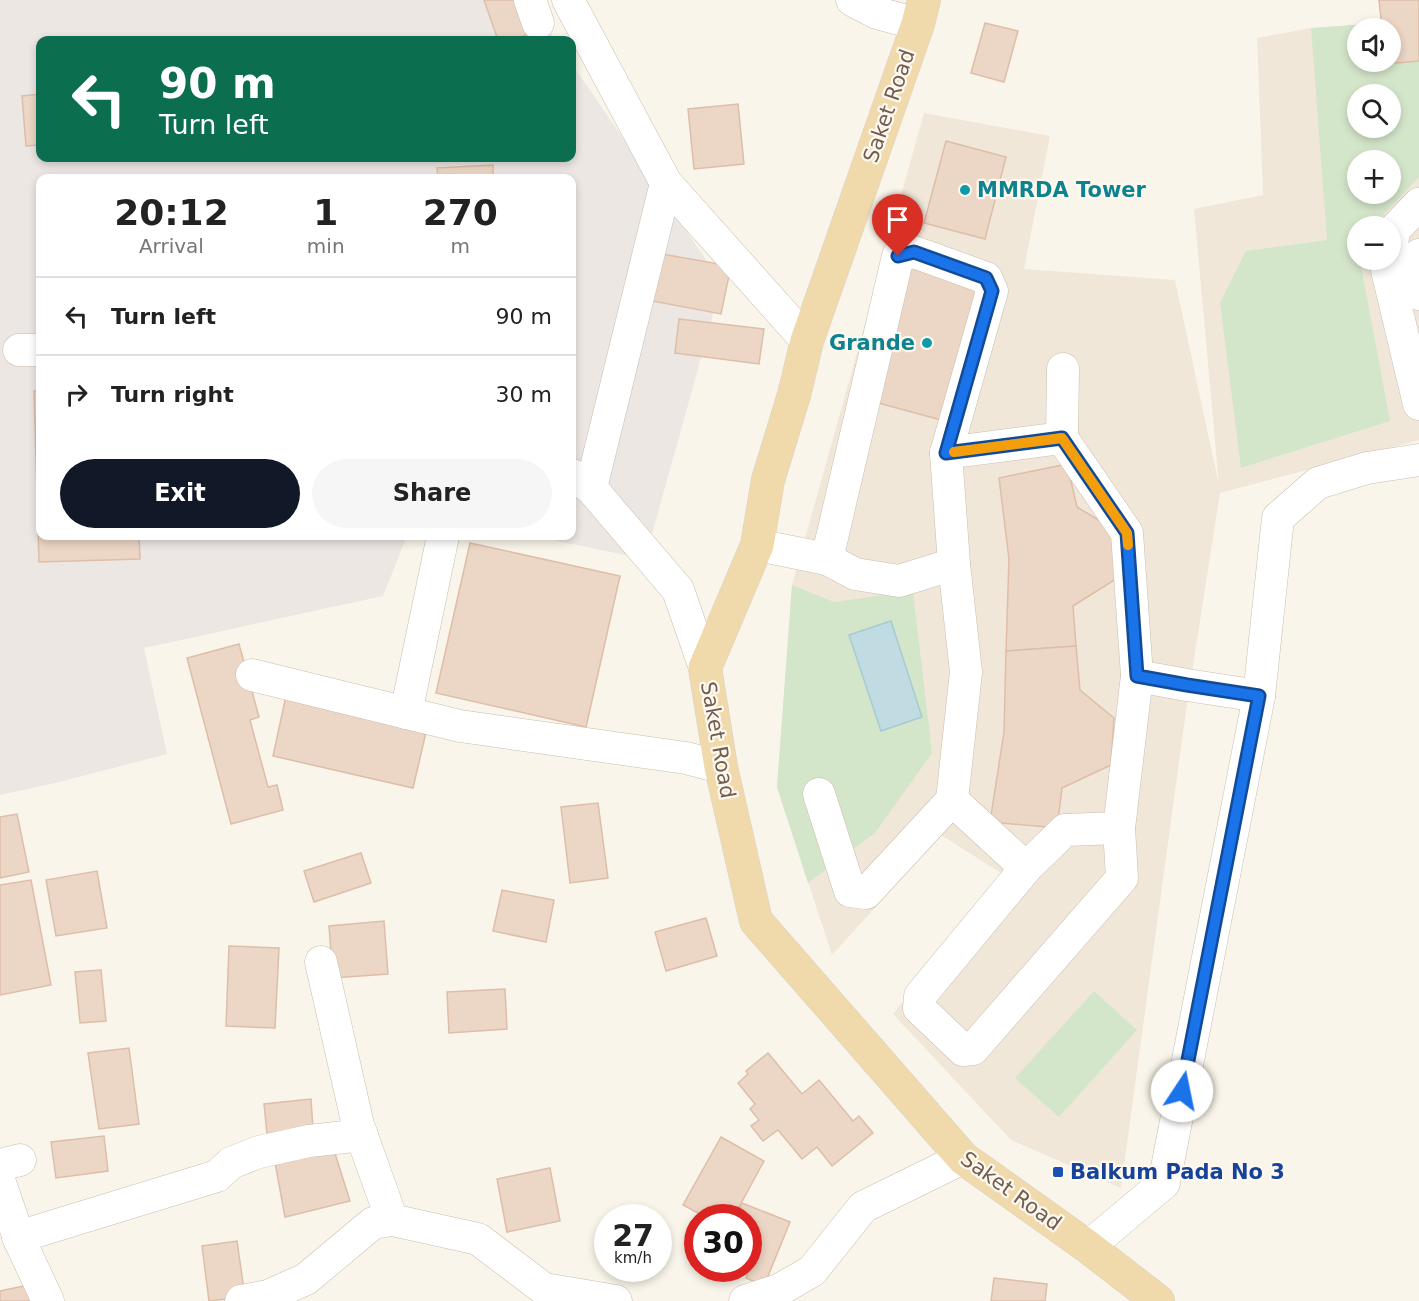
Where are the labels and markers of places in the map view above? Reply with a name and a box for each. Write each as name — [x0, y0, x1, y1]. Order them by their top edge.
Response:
place label: MMRDA Tower — [977, 178, 1147, 202]
marker: MMRDA Tower — [958, 183, 972, 197]
pin — [872, 194, 923, 256]
place label: Grande — [829, 331, 915, 355]
marker: Grande — [920, 336, 934, 350]
place label: Balkum Pada No 3 — [1070, 1160, 1285, 1184]
marker: Balkum Pada No 3 — [1051, 1165, 1065, 1179]

